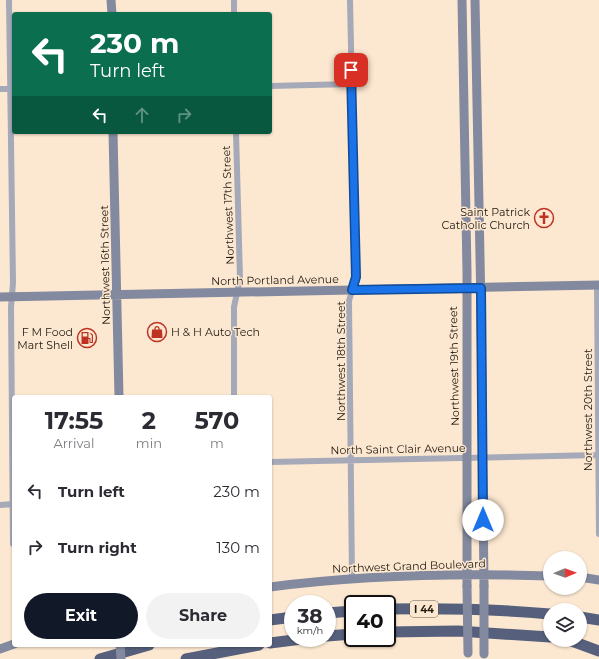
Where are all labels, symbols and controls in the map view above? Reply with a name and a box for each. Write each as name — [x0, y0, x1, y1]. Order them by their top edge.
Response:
text: 230 m — [90, 26, 179, 60]
icon: left — [24, 28, 76, 80]
pin — [334, 53, 368, 87]
icon: arrive — [340, 59, 362, 81]
text: Turn left — [90, 60, 165, 82]
icon: left — [89, 104, 111, 126]
icon: ahead — [131, 104, 153, 126]
icon: right — [173, 104, 195, 126]
street label: Northwest 17th Street — [219, 145, 237, 265]
street label: Northwest 16th Street — [97, 204, 113, 325]
place label: Saint Patrick Catholic Church — [442, 205, 530, 232]
church icon: Saint Patrick Catholic Church — [533, 207, 555, 229]
street label: North Portland Avenue — [211, 272, 339, 288]
street label: Northwest 18th Street — [334, 300, 348, 421]
street label: Northwest 19th Street — [446, 305, 462, 426]
shop icon: H & H Auto Tech — [146, 321, 168, 343]
place label: F M Food Mart Shell — [17, 325, 73, 352]
place label: H & H Auto Tech — [171, 325, 260, 339]
fuel station icon: F M Food Mart Shell — [76, 327, 98, 349]
street label: Northwest 20th Street — [581, 348, 595, 471]
text: 17:55 — [45, 406, 103, 435]
text: 2 — [142, 406, 156, 435]
text: 570 — [195, 406, 239, 435]
text: Arrival — [53, 435, 94, 451]
text: min — [136, 435, 162, 451]
text: m — [210, 435, 224, 451]
street label: North Saint Clair Avenue — [330, 441, 466, 457]
icon: left — [24, 480, 46, 502]
text: Turn left — [58, 482, 125, 501]
text: 230 m — [213, 482, 260, 501]
position arrow — [462, 499, 504, 541]
icon: right — [24, 536, 46, 558]
text: Turn right — [58, 538, 137, 557]
text: 130 m — [216, 538, 260, 557]
north arrow — [543, 551, 587, 595]
map controls — [543, 551, 587, 647]
street label: Northwest Grand Boulevard — [332, 556, 486, 576]
button: Exit — [24, 593, 138, 639]
button: Share — [146, 593, 260, 639]
speed limit sign: 40 — [344, 595, 396, 647]
road number: I 44 — [410, 601, 438, 617]
button: layers — [543, 603, 587, 647]
text: 38 — [297, 604, 323, 628]
text: km/h — [297, 624, 323, 637]

